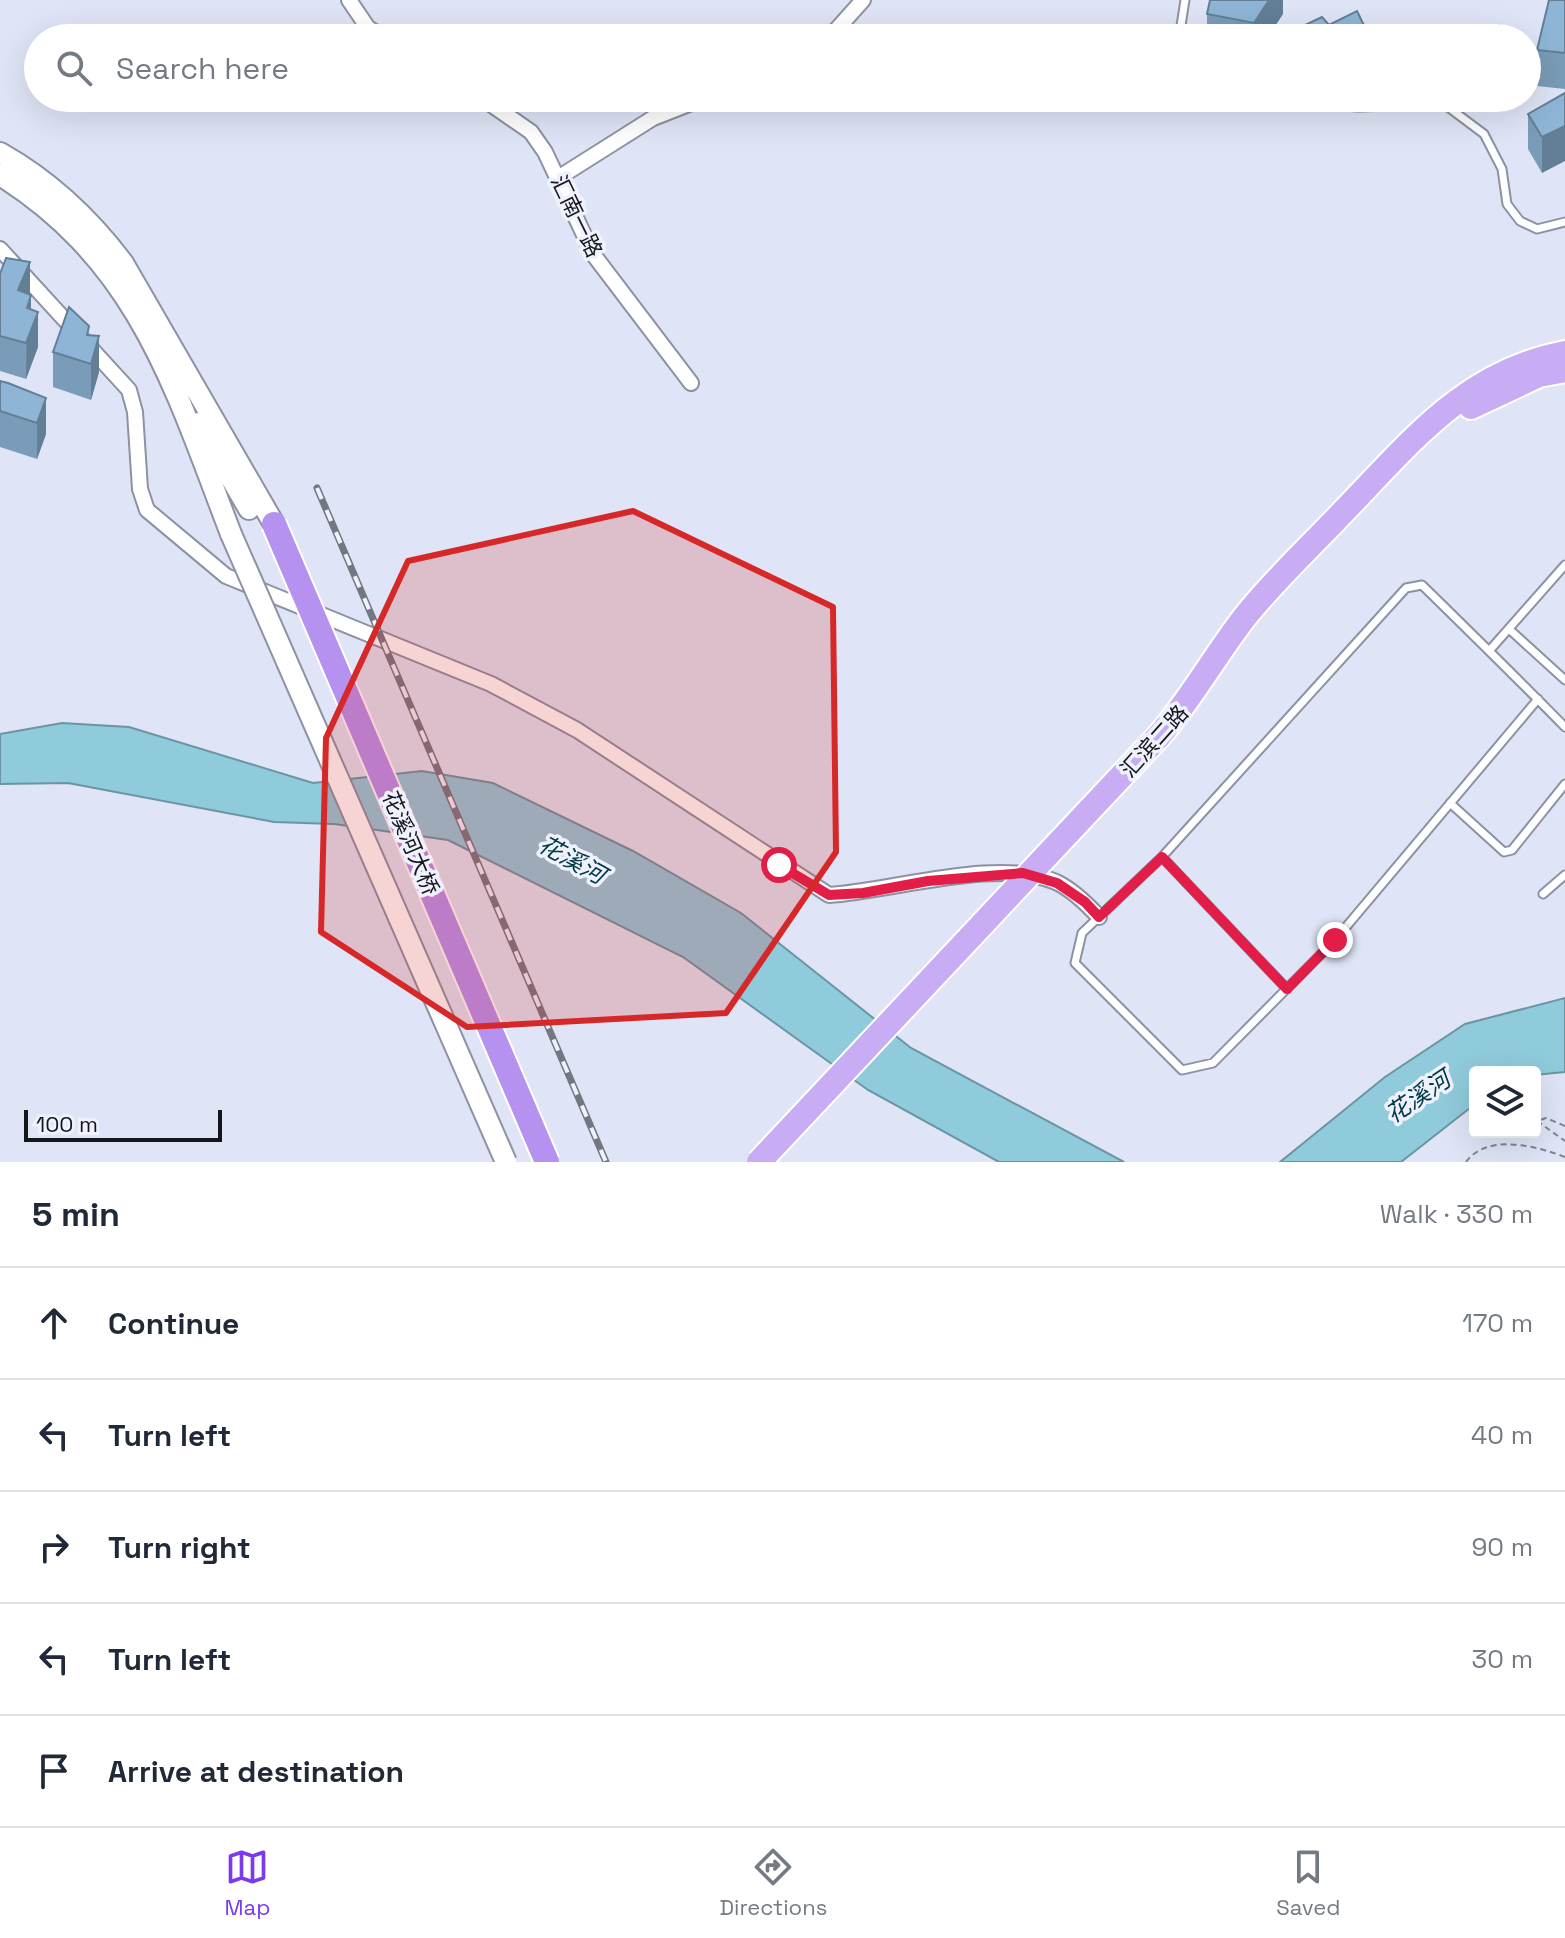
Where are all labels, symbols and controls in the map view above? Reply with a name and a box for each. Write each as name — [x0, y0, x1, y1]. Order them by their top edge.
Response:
search box — [24, 24, 1541, 112]
icon: search — [52, 46, 96, 90]
text: Search here — [116, 49, 289, 88]
street label: 汇南一路 — [545, 170, 609, 262]
street label: 汇滨二路 — [1114, 699, 1194, 783]
street label: 花溪河大桥 — [377, 787, 445, 899]
water label: 花溪河 — [533, 829, 615, 893]
route start — [761, 847, 797, 883]
route end — [1317, 922, 1353, 958]
water label: 花溪河 — [1379, 1061, 1460, 1130]
map controls — [1469, 1066, 1541, 1138]
button: layers — [1469, 1066, 1541, 1138]
scale bar — [24, 1106, 222, 1142]
text: 100 m — [36, 1110, 98, 1138]
text: 5 min — [32, 1193, 120, 1236]
text: Walk · 330 m — [1380, 1197, 1533, 1231]
icon: ahead — [32, 1301, 76, 1345]
text: Continue — [108, 1304, 239, 1343]
text: 170 m — [1462, 1306, 1533, 1340]
icon: left — [32, 1413, 76, 1457]
text: Turn left — [108, 1416, 231, 1455]
text: 40 m — [1471, 1418, 1533, 1452]
icon: right — [32, 1525, 76, 1569]
text: Turn right — [108, 1528, 251, 1567]
text: 90 m — [1471, 1530, 1533, 1564]
icon: left — [32, 1637, 76, 1681]
text: Turn left — [108, 1640, 231, 1679]
text: 30 m — [1472, 1642, 1533, 1676]
icon: arrive — [32, 1749, 76, 1793]
text: Arrive at destination — [108, 1752, 404, 1791]
tab: Map — [225, 1845, 270, 1921]
tab: Directions — [719, 1845, 827, 1921]
tab: Saved — [1276, 1845, 1340, 1921]

